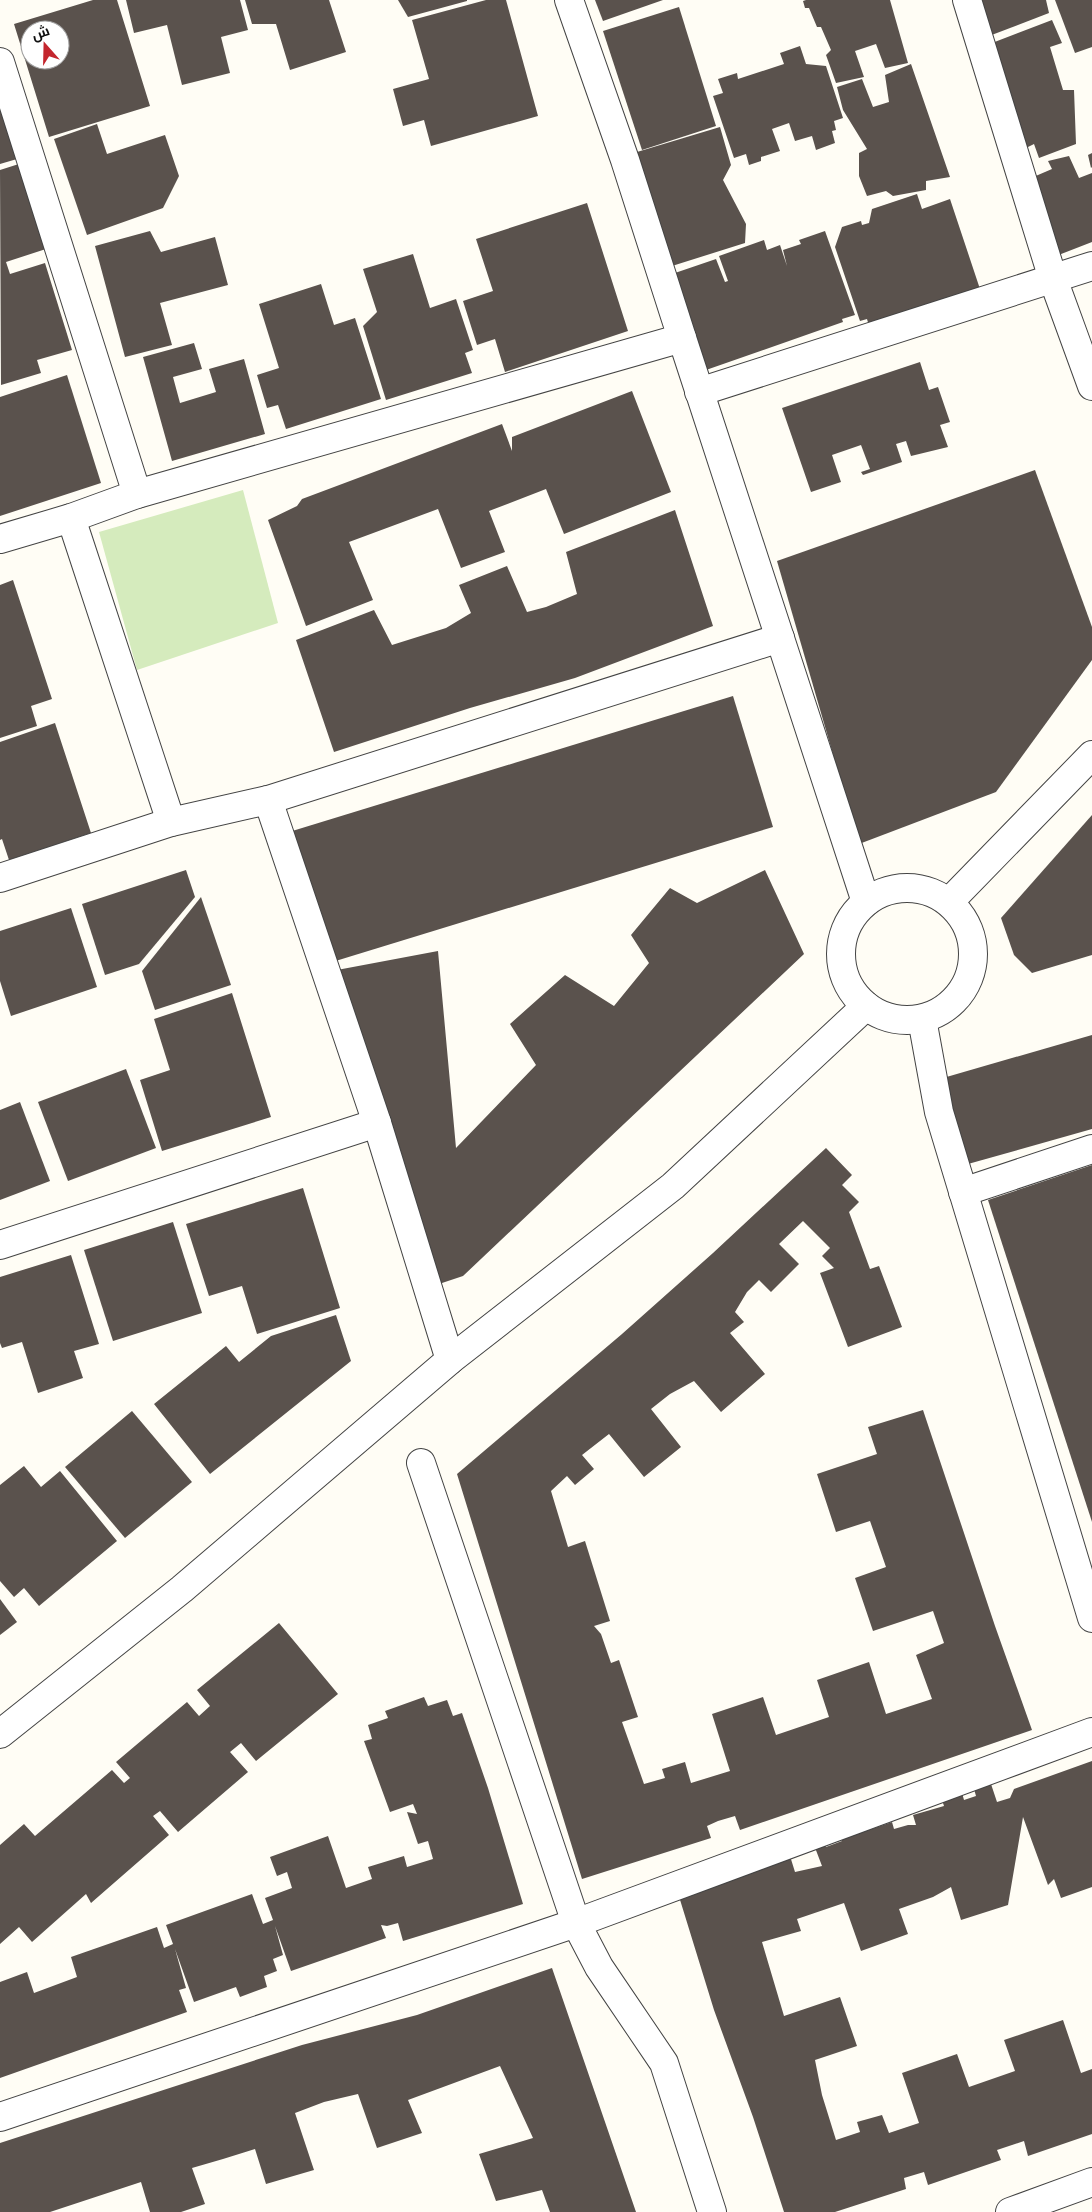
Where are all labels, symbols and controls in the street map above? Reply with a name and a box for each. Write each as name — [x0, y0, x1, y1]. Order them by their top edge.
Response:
text: ش — [28, 19, 52, 44]
north arrow — [20, 20, 70, 70]

